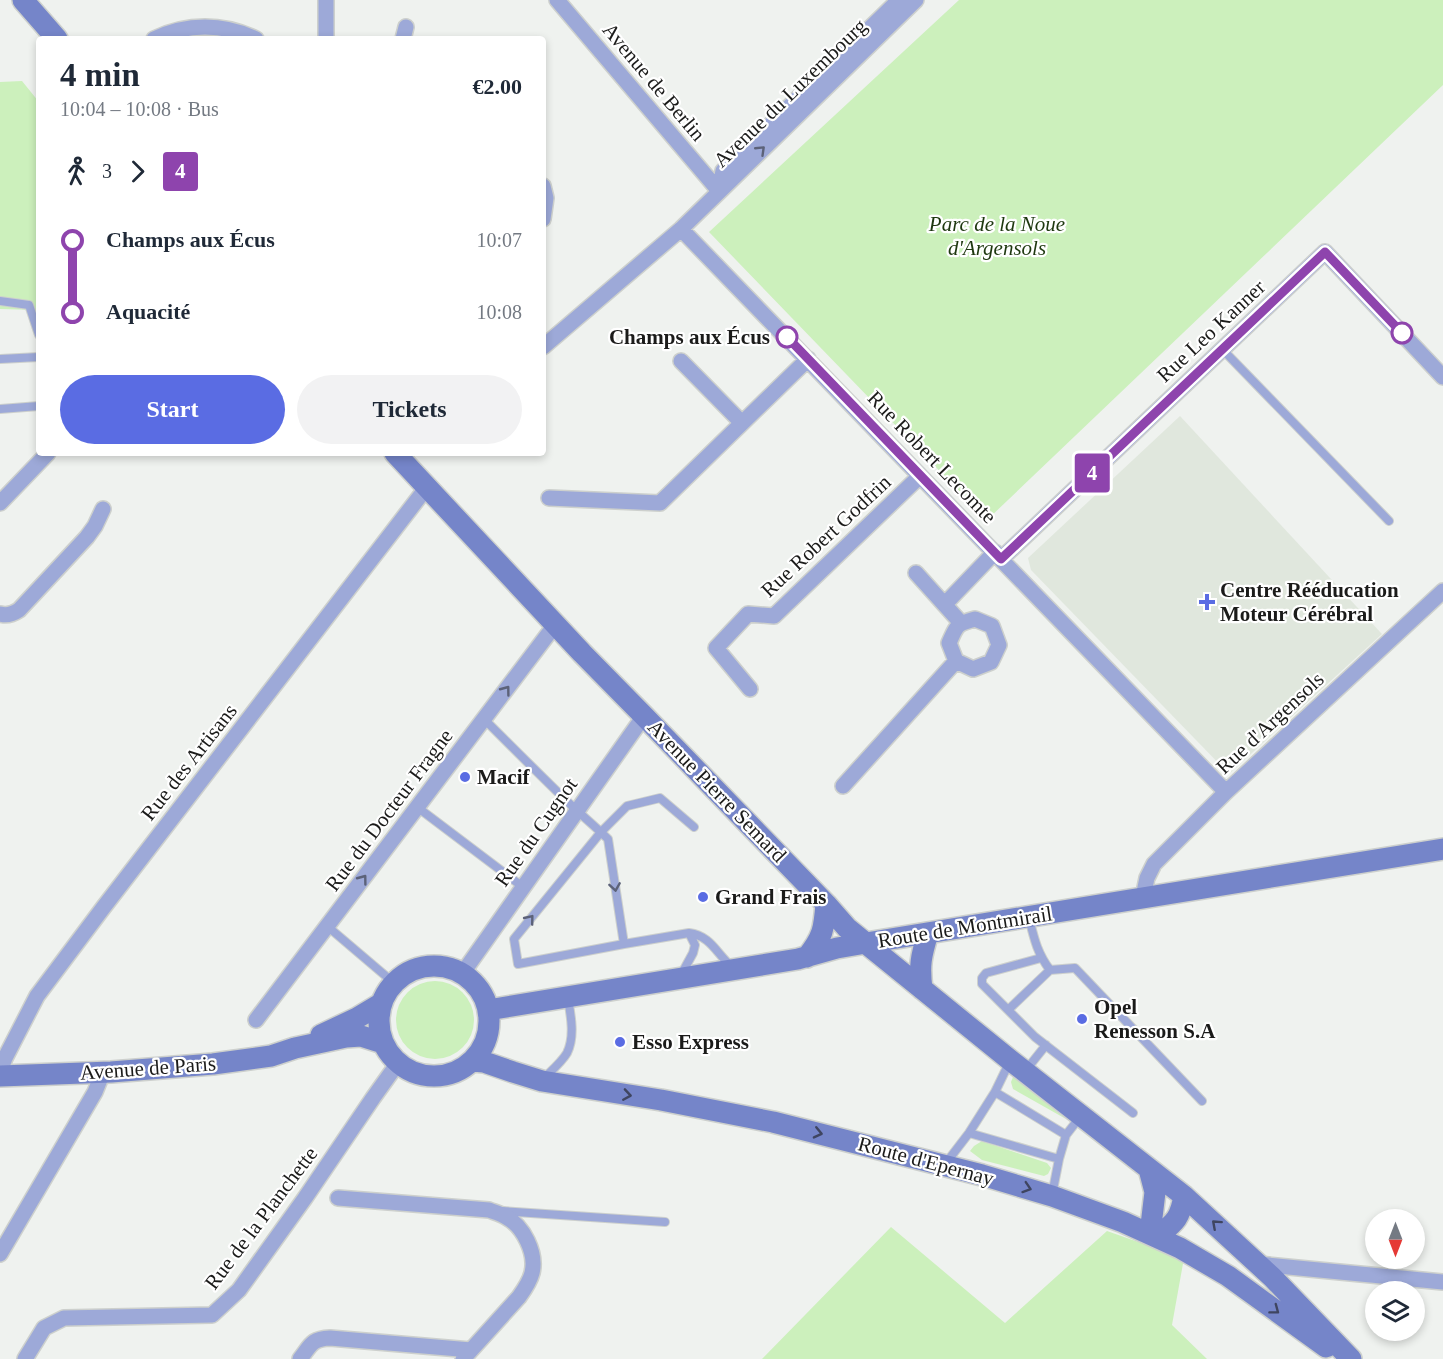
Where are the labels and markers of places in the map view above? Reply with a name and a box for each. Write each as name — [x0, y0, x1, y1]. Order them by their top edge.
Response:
unlabelled marker — [1391, 322, 1413, 344]
place label: Champs aux Écus — [609, 325, 770, 349]
marker: Champs aux Écus — [776, 326, 798, 348]
place label: Centre Rééducation Moteur Cérébral — [1220, 578, 1399, 626]
marker: Centre Rééducation Moteur Cérébral — [1198, 593, 1216, 611]
place label: Macif — [477, 765, 530, 789]
marker: Macif — [458, 770, 472, 784]
place label: Grand Frais — [715, 885, 826, 909]
marker: Grand Frais — [696, 890, 710, 904]
place label: Opel Renesson S.A — [1094, 995, 1216, 1043]
marker: Opel Renesson S.A — [1075, 1012, 1089, 1026]
place label: Esso Express — [632, 1030, 749, 1054]
marker: Esso Express — [613, 1035, 627, 1049]

